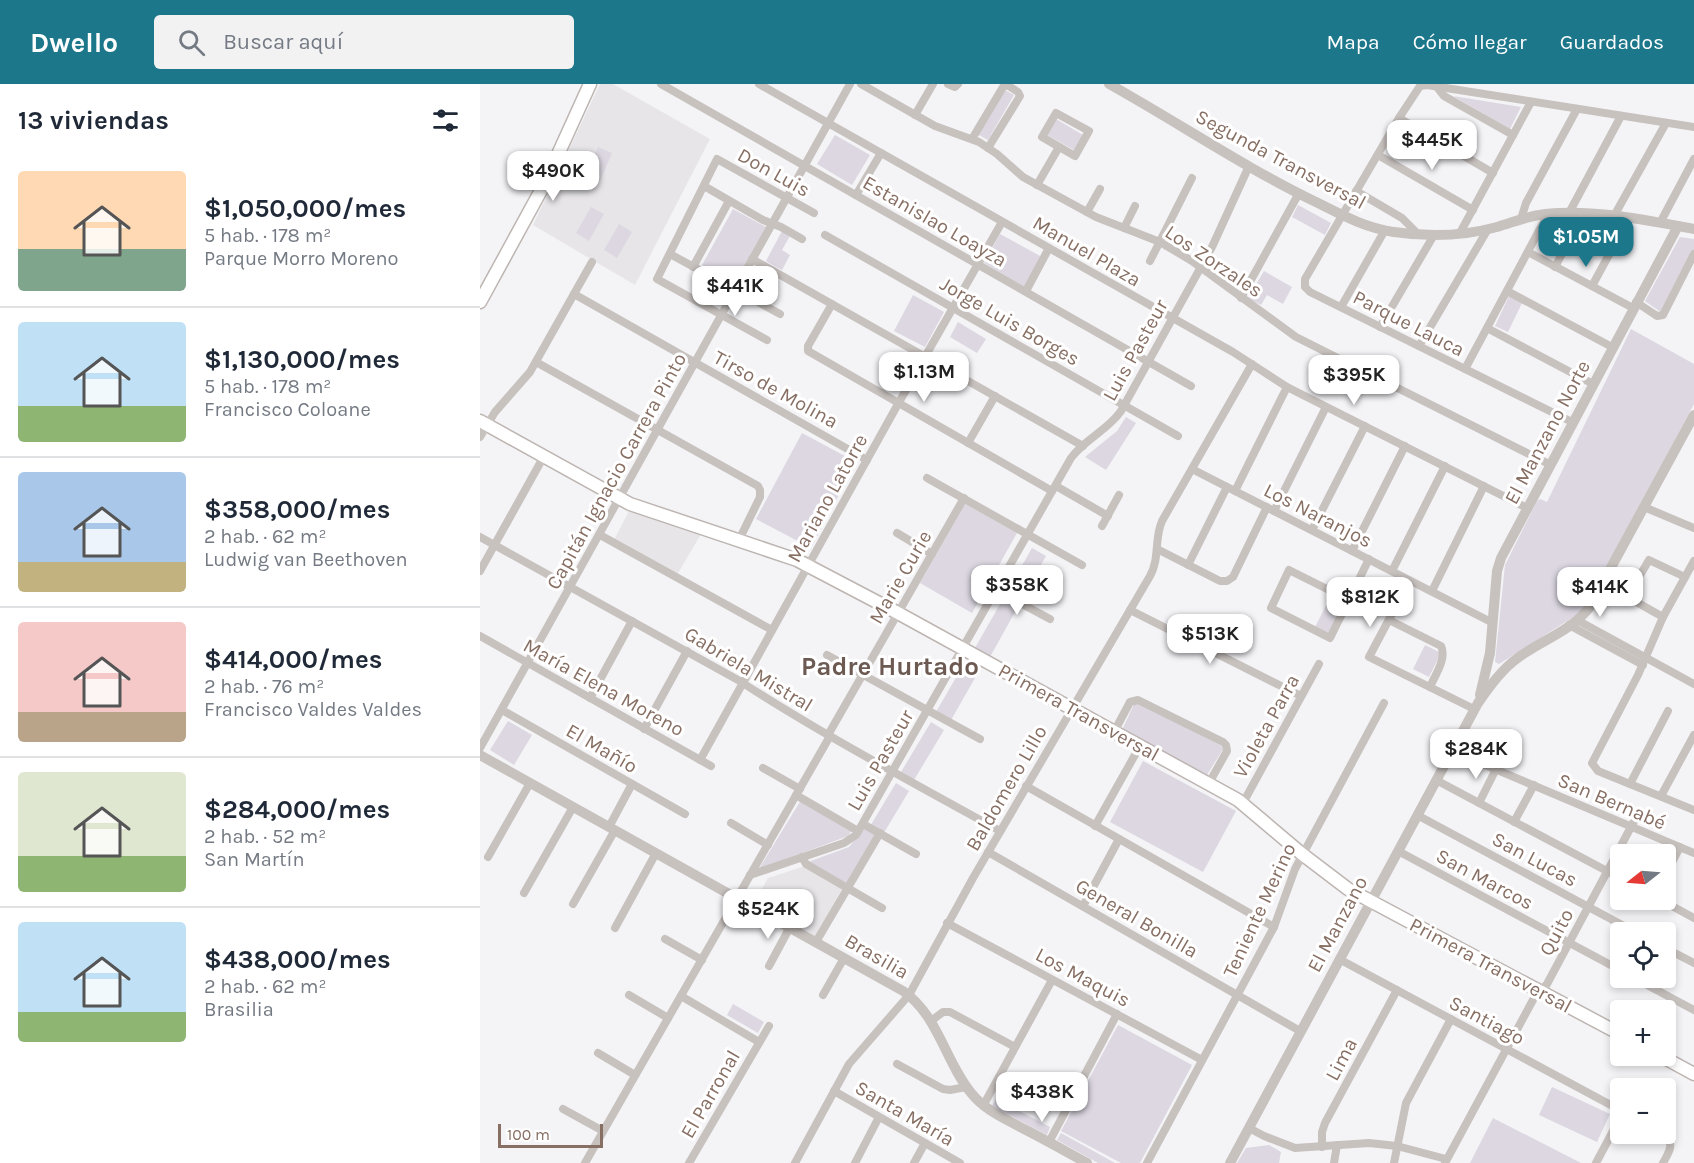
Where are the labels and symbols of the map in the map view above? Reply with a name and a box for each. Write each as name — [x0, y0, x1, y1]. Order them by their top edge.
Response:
street label: Segunda Transversal — [1192, 105, 1370, 214]
pin: $445K — [1390, 120, 1474, 171]
street label: Don Luis — [734, 143, 814, 202]
pin: $490K — [511, 151, 595, 202]
street label: Estanislao Loayza — [859, 171, 1011, 272]
street label: Manuel Plaza — [1029, 211, 1145, 292]
pin: $1.05M — [1537, 217, 1635, 268]
street label: Los Zorzales — [1161, 220, 1267, 302]
pin: $441K — [693, 266, 777, 317]
street label: Jorge Luis Borges — [936, 272, 1084, 371]
street label: Parque Lauca — [1349, 286, 1468, 361]
street label: Luis Pasteur — [1098, 295, 1173, 405]
street label: Tirso de Molina — [709, 346, 842, 433]
street label: Capitán Ignacio Carrera Pinto — [542, 349, 691, 593]
pin: $1.13M — [875, 352, 973, 403]
pin: $395K — [1312, 355, 1396, 406]
street label: El Manzano Norte — [1500, 356, 1595, 508]
street label: Mariano Latorre — [783, 430, 872, 567]
street label: Los Naranjos — [1260, 478, 1376, 553]
street label: Marie Curie — [864, 526, 936, 628]
pin: $358K — [975, 565, 1059, 616]
pin: $414K — [1558, 567, 1642, 618]
pin: $812K — [1328, 577, 1412, 628]
pin: $513K — [1168, 614, 1252, 665]
street label: Gabriela Mistral — [681, 622, 817, 717]
street label: María Elena Moreno — [519, 634, 688, 741]
district label: Padre Hurtado — [801, 651, 979, 682]
street label: Primera Transversal — [994, 659, 1163, 766]
street label: Violeta Parra — [1229, 670, 1304, 782]
street label: Luis Pasteur — [842, 705, 919, 815]
street label: El Mañío — [562, 719, 641, 778]
street label: Baldomero Lillo — [961, 721, 1052, 855]
pin: $284K — [1434, 729, 1518, 780]
street label: San Bernabé — [1554, 768, 1669, 835]
street label: San Lucas — [1488, 827, 1581, 891]
street label: Teniente Merino — [1218, 840, 1301, 981]
street label: San Marcos — [1432, 844, 1537, 915]
north arrow — [1610, 844, 1676, 910]
street label: El Manzano — [1303, 872, 1372, 976]
street label: General Bonilla — [1071, 874, 1202, 963]
pin: $524K — [726, 889, 810, 940]
street label: Quito — [1535, 905, 1578, 960]
street label: Primera Transversal — [1406, 913, 1576, 1018]
street label: Brasilia — [841, 929, 913, 984]
street label: Los Maquis — [1032, 943, 1134, 1012]
street label: Santiago — [1445, 991, 1528, 1050]
street label: Lima — [1321, 1034, 1362, 1085]
street label: El Parronal — [676, 1046, 745, 1142]
pin: $438K — [1000, 1072, 1084, 1123]
street label: Santa María — [851, 1076, 958, 1151]
scale bar — [498, 1121, 603, 1148]

